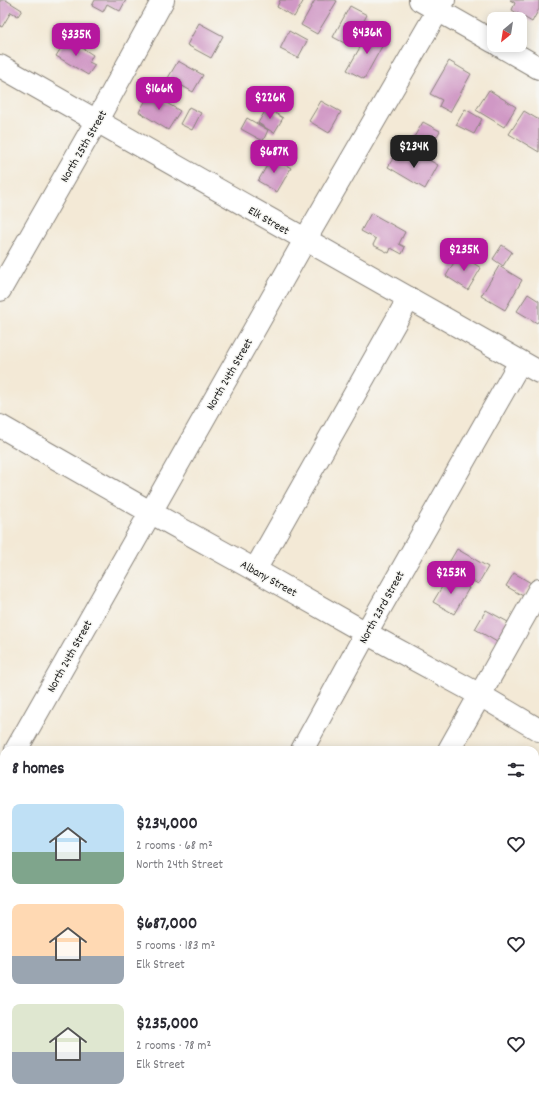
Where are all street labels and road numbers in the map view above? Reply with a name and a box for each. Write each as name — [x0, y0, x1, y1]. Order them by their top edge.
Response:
street label: North 25th Street — [57, 107, 112, 186]
street label: Elk Street — [244, 203, 293, 240]
street label: North 24th Street — [203, 335, 258, 414]
street label: Albany Street — [237, 557, 300, 602]
street label: North 23rd Street — [355, 568, 410, 647]
street label: North 24th Street — [43, 617, 98, 696]

